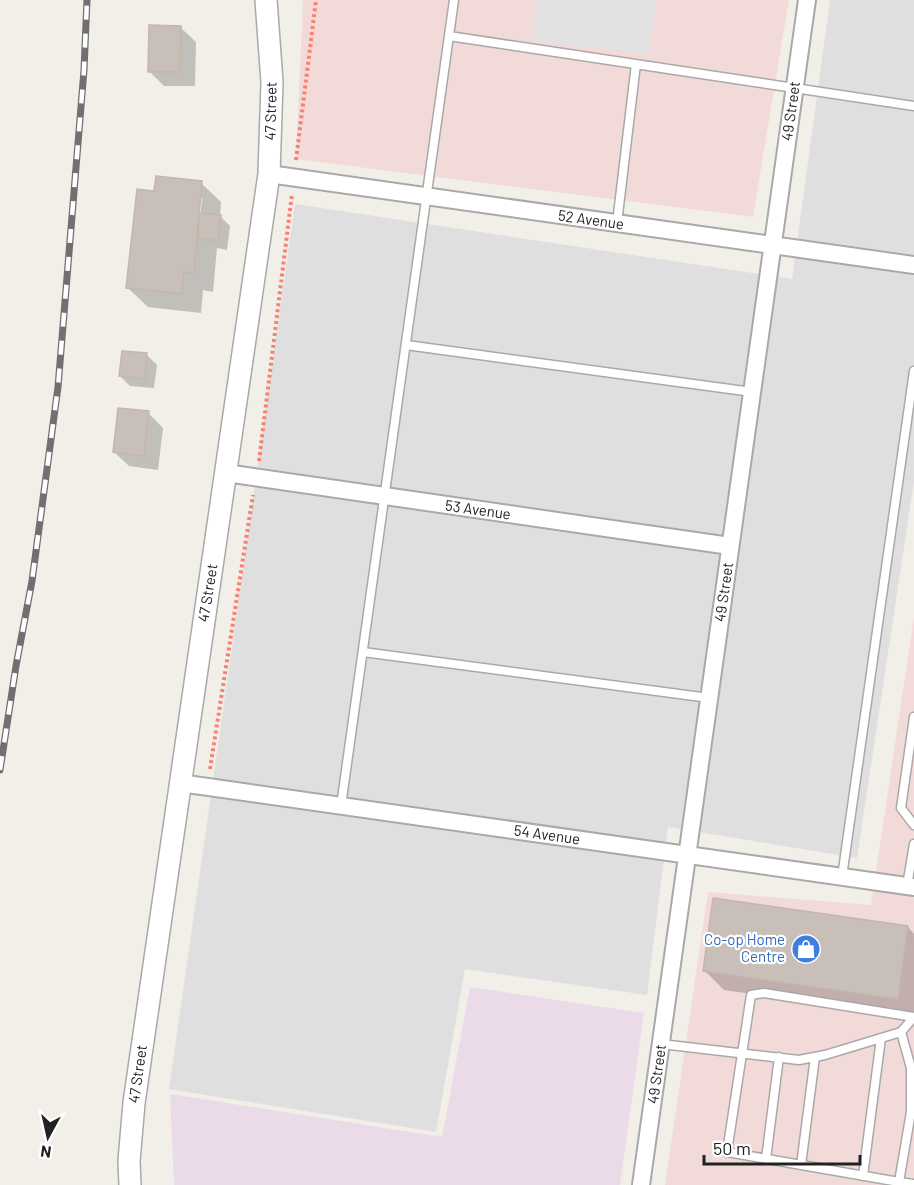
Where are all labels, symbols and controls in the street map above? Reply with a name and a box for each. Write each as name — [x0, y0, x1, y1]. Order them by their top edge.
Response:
street label: 49 Street — [777, 80, 803, 142]
street label: 47 Street — [260, 81, 280, 141]
street label: 52 Avenue — [557, 205, 625, 233]
street label: 53 Avenue — [444, 495, 512, 523]
street label: 49 Street — [710, 561, 736, 623]
street label: 47 Street — [194, 562, 221, 623]
street label: 54 Avenue — [513, 820, 581, 848]
place label: Co-op Home Centre — [704, 930, 785, 965]
shop icon: Co-op Home Centre — [790, 933, 822, 965]
street label: 47 Street — [124, 1043, 150, 1104]
street label: 49 Street — [643, 1043, 669, 1105]
north arrow — [18, 1107, 78, 1167]
scale bar — [704, 1128, 860, 1166]
text: 50 m — [713, 1137, 751, 1159]
text: N — [39, 1142, 52, 1162]

